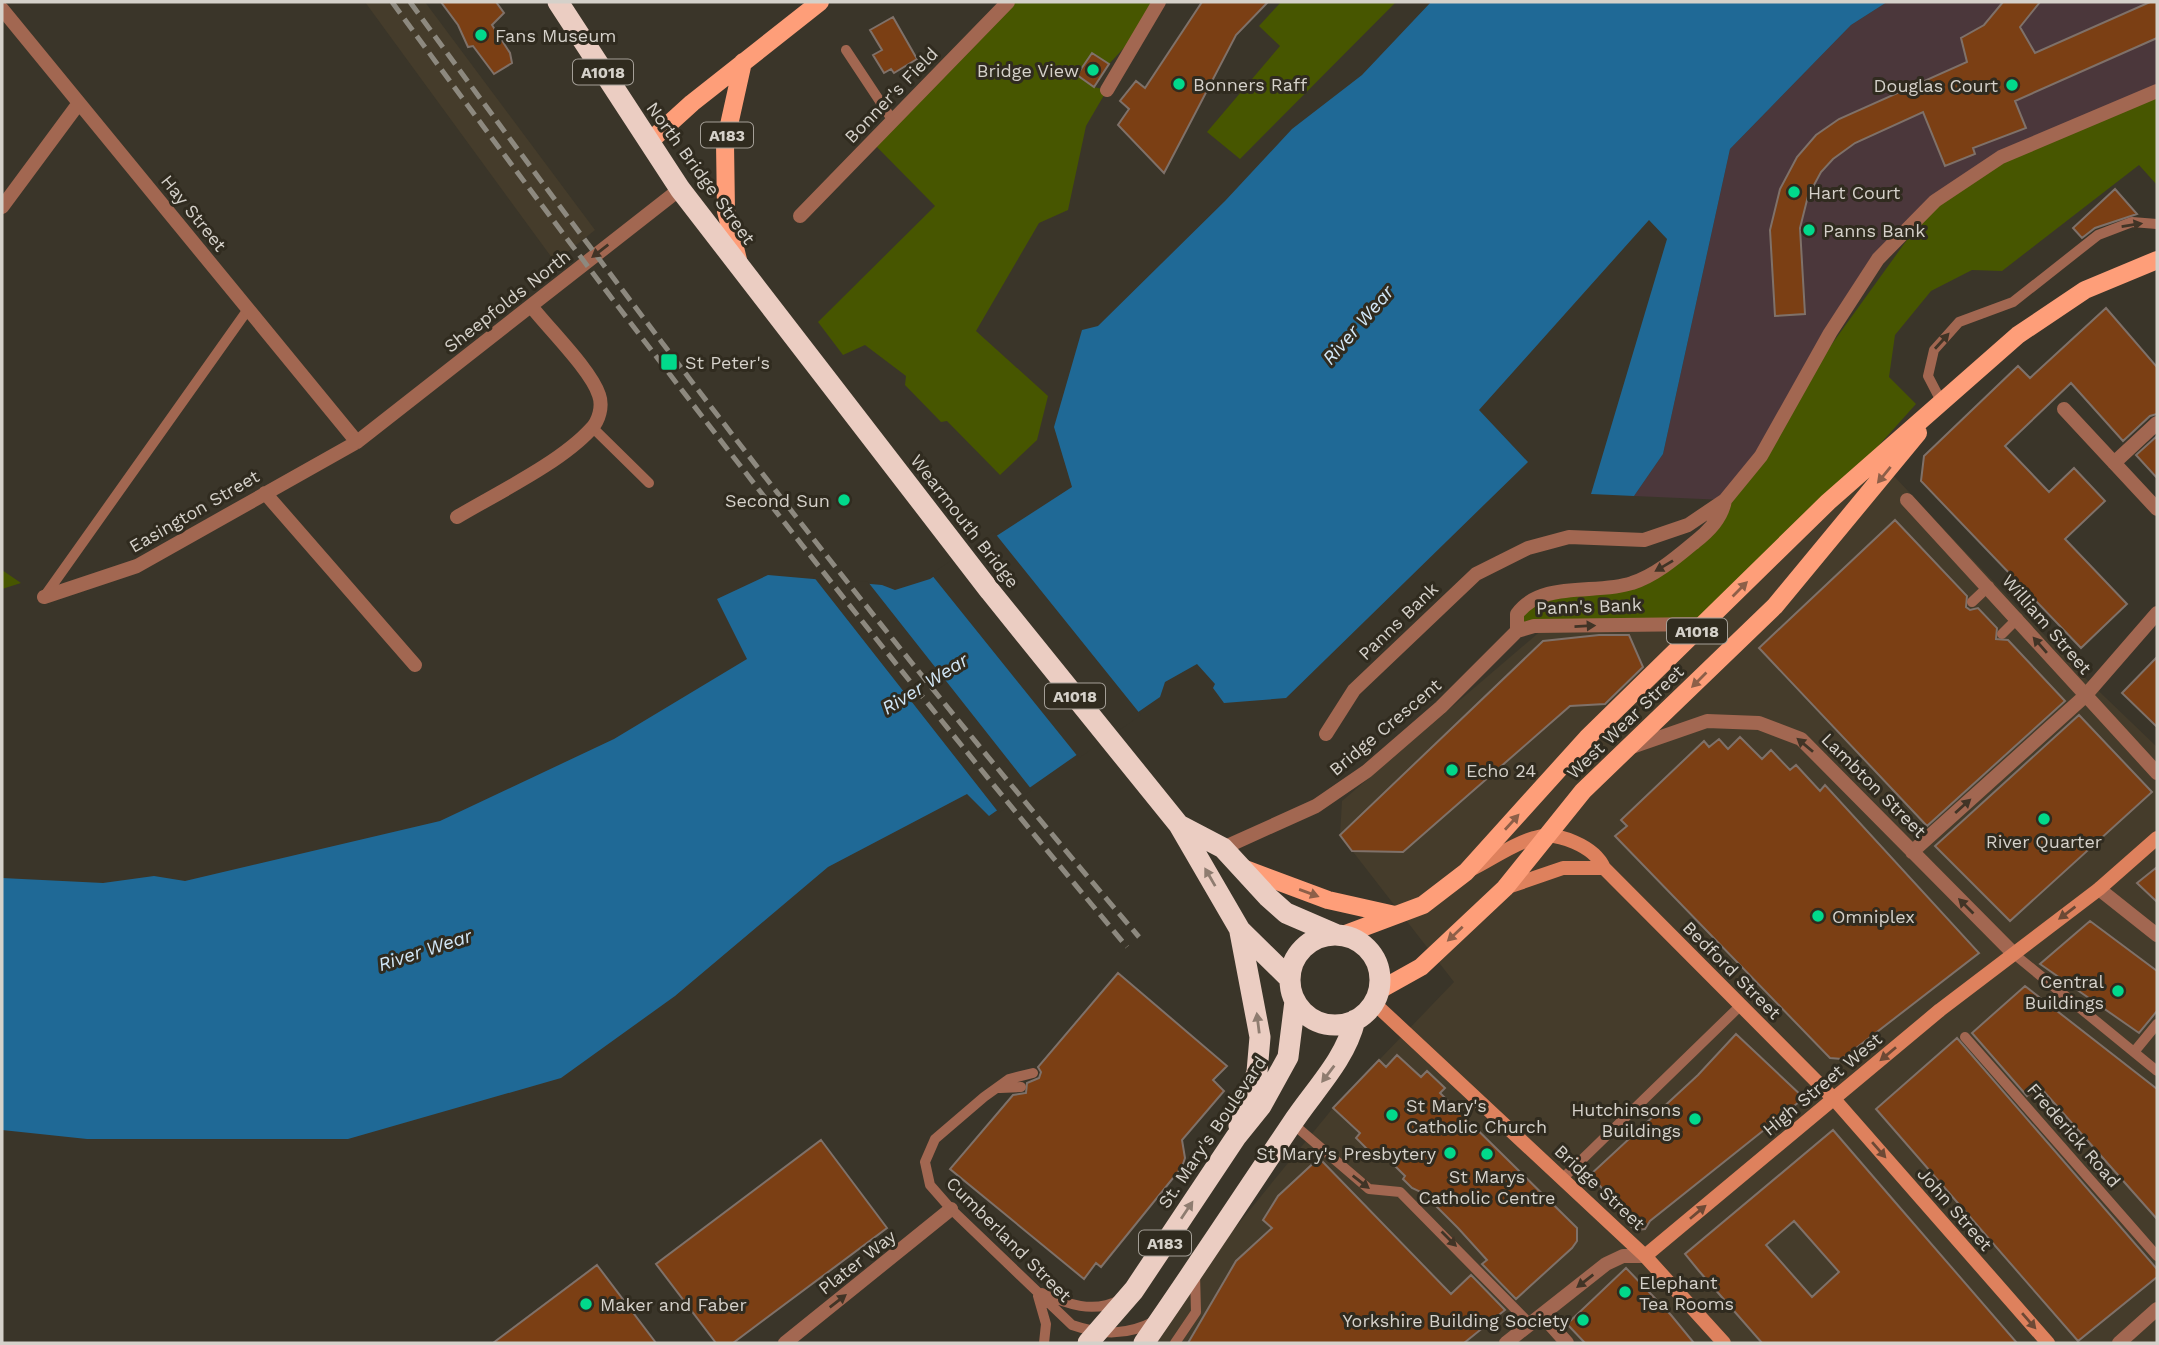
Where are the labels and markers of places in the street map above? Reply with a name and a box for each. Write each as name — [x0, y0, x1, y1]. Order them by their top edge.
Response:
place label: Fans Museum — [495, 25, 616, 46]
marker: Fans Museum — [473, 27, 489, 43]
place label: Bridge View — [977, 60, 1079, 81]
marker: Bridge View — [1085, 62, 1101, 78]
place label: Bonners Raff — [1193, 74, 1307, 95]
place label: Douglas Court — [1874, 75, 1998, 96]
marker: Bonners Raff — [1171, 76, 1187, 92]
marker: Douglas Court — [2004, 77, 2020, 93]
place label: Hart Court — [1808, 182, 1901, 203]
marker: Hart Court — [1786, 184, 1802, 200]
place label: Panns Bank — [1823, 220, 1925, 241]
marker: Panns Bank — [1801, 222, 1817, 238]
marker: St Peter's — [659, 352, 679, 372]
place label: St Peter's — [685, 352, 770, 373]
place label: Second Sun — [725, 490, 830, 511]
marker: Second Sun — [836, 492, 852, 508]
place label: Echo 24 — [1466, 760, 1536, 781]
marker: Echo 24 — [1444, 762, 1460, 778]
marker: River Quarter — [2036, 811, 2052, 827]
place label: River Quarter — [1986, 831, 2102, 852]
place label: Omniplex — [1832, 906, 1915, 927]
marker: Omniplex — [1810, 908, 1826, 924]
place label: Central Buildings — [2025, 971, 2104, 1013]
marker: Central Buildings — [2110, 983, 2126, 999]
place label: St Mary's Catholic Church — [1406, 1095, 1547, 1137]
place label: Hutchinsons Buildings — [1571, 1099, 1681, 1141]
marker: St Mary's Catholic Church — [1384, 1107, 1400, 1123]
marker: Hutchinsons Buildings — [1687, 1111, 1703, 1127]
place label: St Mary's Presbytery — [1256, 1143, 1437, 1164]
marker: St Mary's Presbytery — [1442, 1145, 1458, 1161]
marker: St Marys Catholic Centre — [1479, 1146, 1495, 1162]
place label: St Marys Catholic Centre — [1419, 1166, 1555, 1208]
place label: Elephant Tea Rooms — [1639, 1272, 1734, 1314]
marker: Elephant Tea Rooms — [1617, 1284, 1633, 1300]
place label: Maker and Faber — [600, 1294, 747, 1315]
marker: Maker and Faber — [578, 1296, 594, 1312]
place label: Yorkshire Building Society — [1343, 1310, 1570, 1331]
marker: Yorkshire Building Society — [1575, 1312, 1591, 1328]

